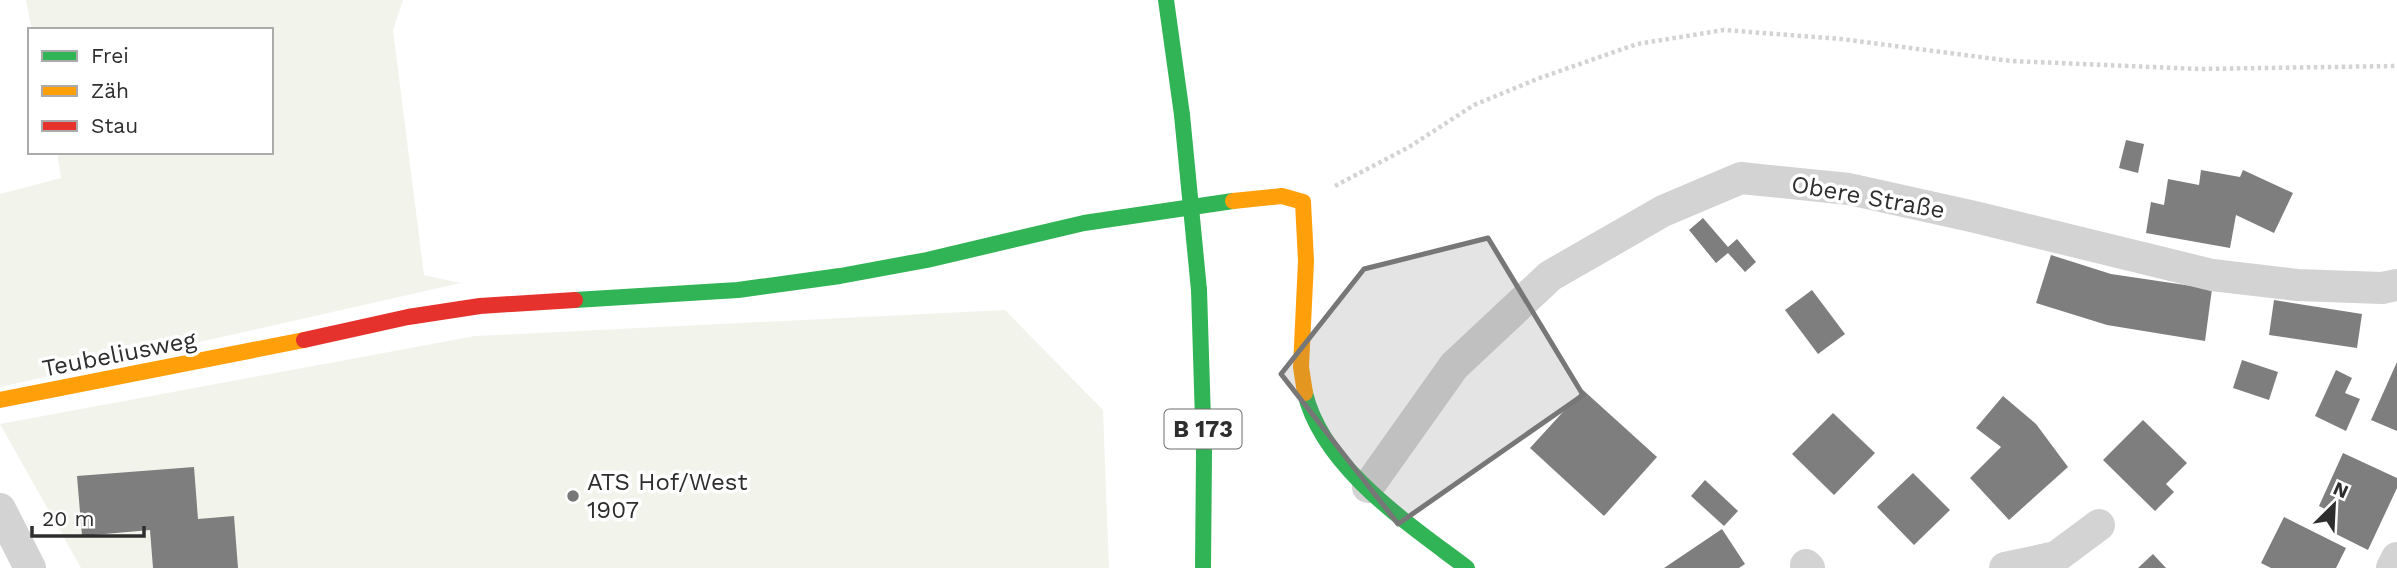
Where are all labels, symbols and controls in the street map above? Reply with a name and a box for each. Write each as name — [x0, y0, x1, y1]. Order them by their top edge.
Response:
legend — [28, 28, 273, 154]
text: Frei — [91, 43, 129, 68]
text: Zäh — [91, 78, 129, 103]
text: Stau — [91, 113, 138, 138]
street label: Obere Straße — [1789, 170, 1947, 224]
street label: Teubeliusweg — [40, 325, 199, 383]
road number: B 173 — [1164, 410, 1242, 448]
place label: ATS Hof/West 1907 — [587, 468, 747, 524]
north arrow — [2299, 470, 2369, 540]
text: N — [2330, 477, 2352, 503]
marker: ATS Hof/West 1907 — [565, 488, 581, 504]
scale bar — [32, 494, 144, 538]
text: 20 m — [42, 506, 94, 531]

